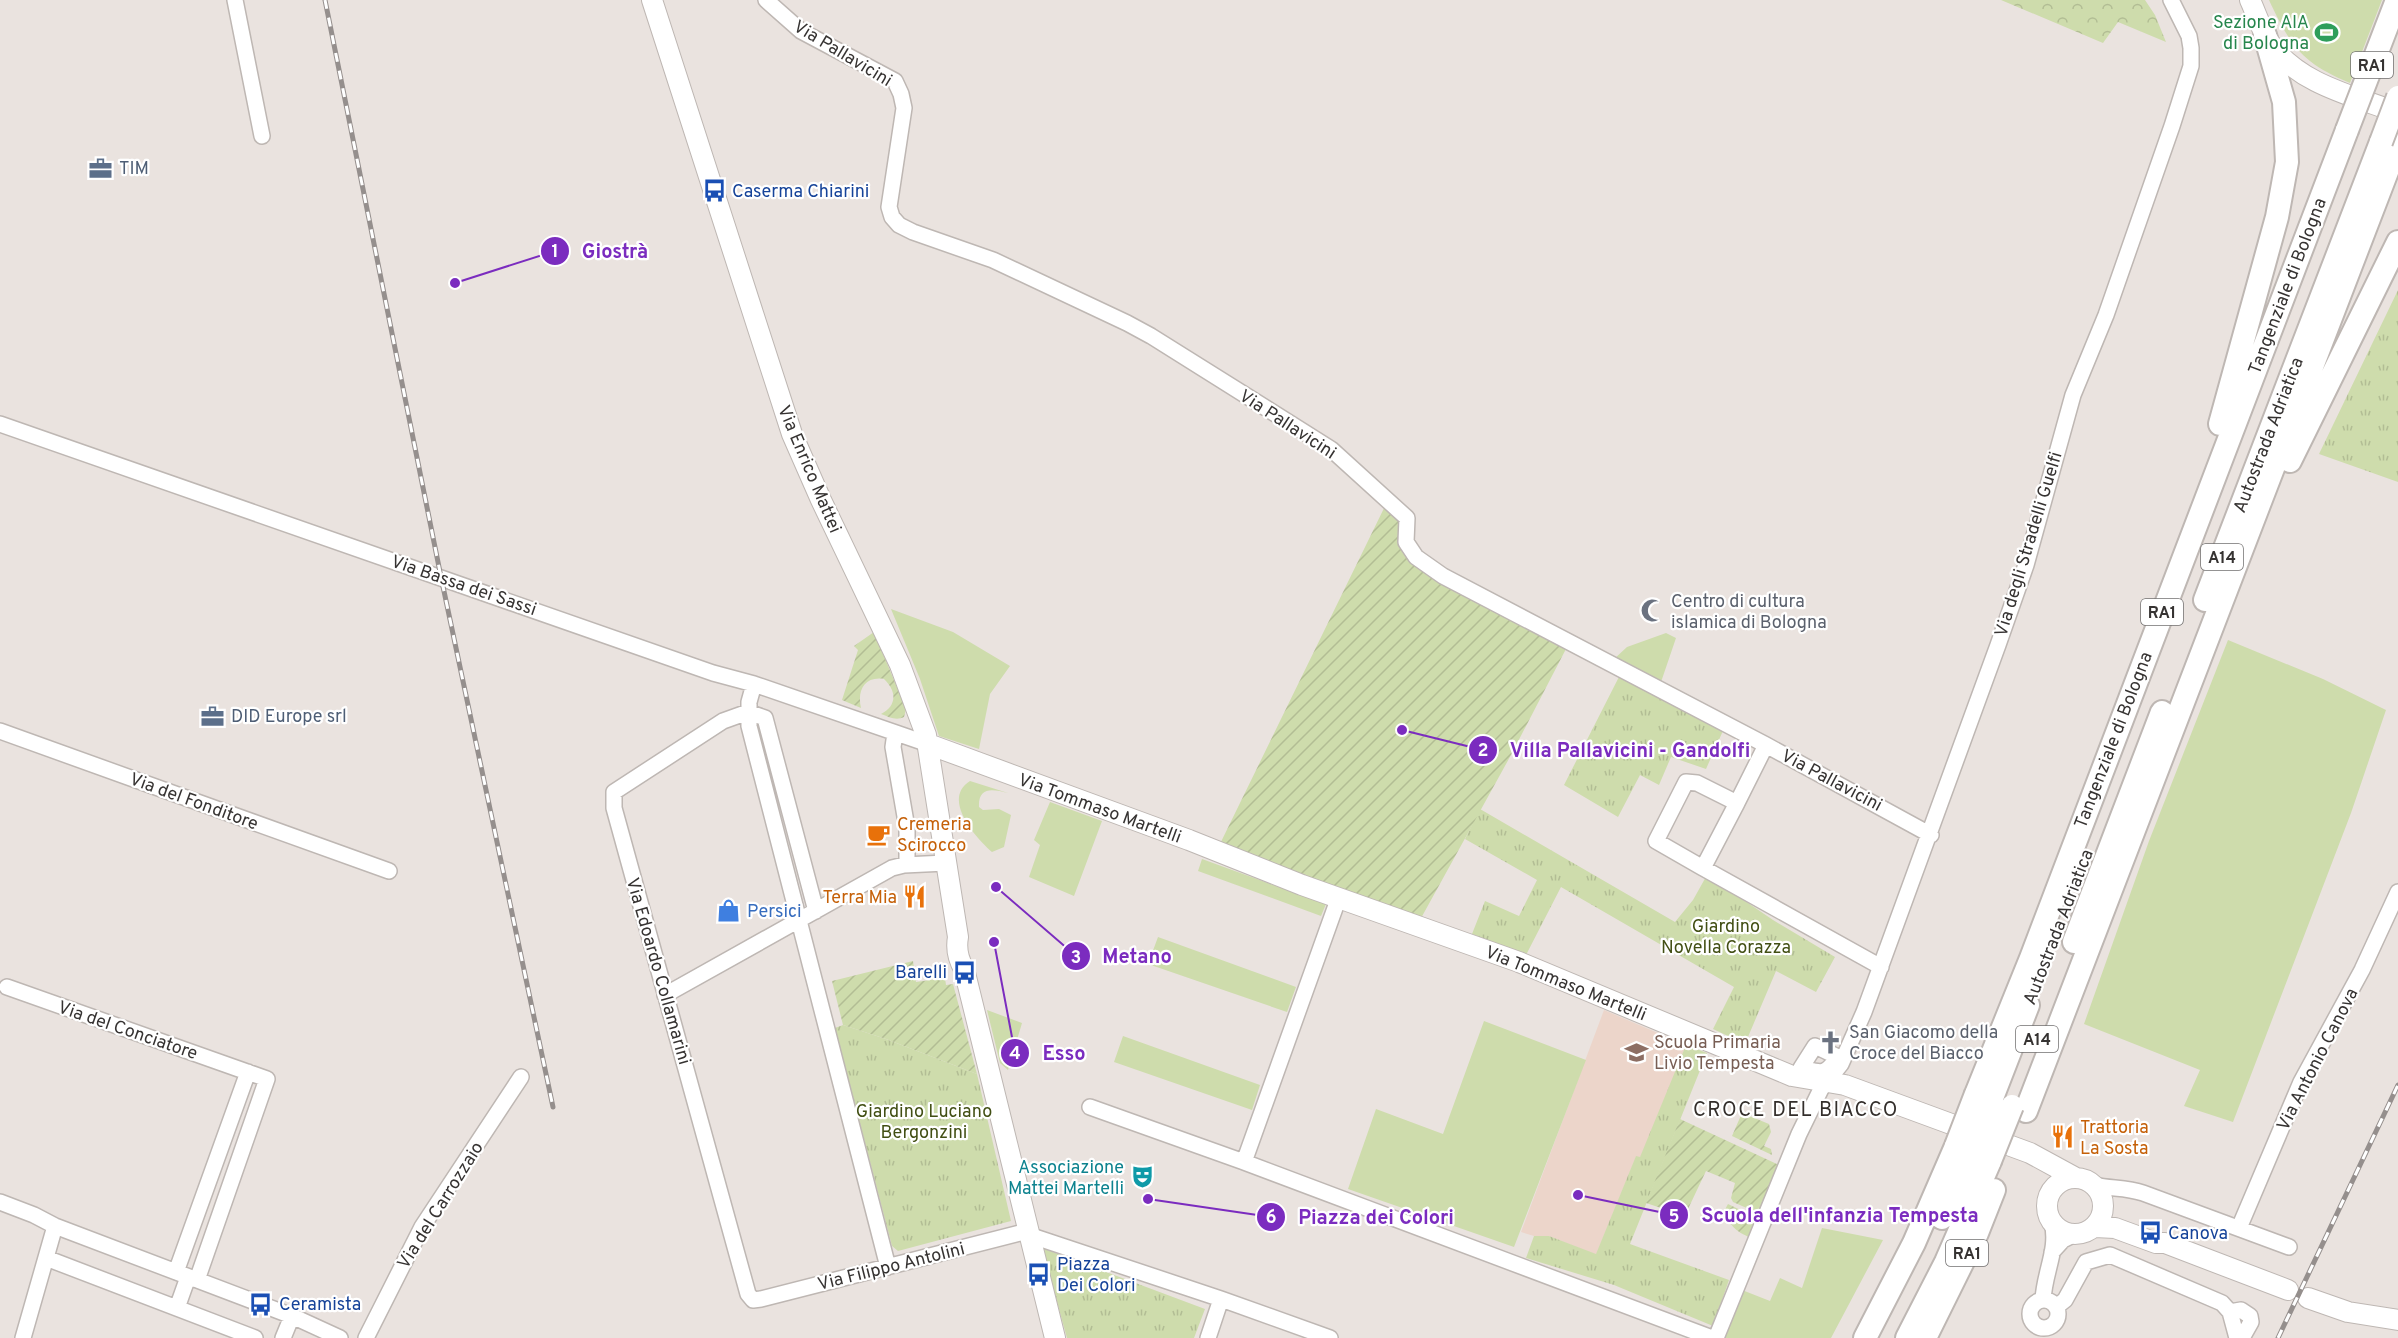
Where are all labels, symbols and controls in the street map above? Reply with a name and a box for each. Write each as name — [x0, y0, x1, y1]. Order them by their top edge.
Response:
place label: Sezione AIA di Bologna — [2213, 12, 2309, 56]
street label: Via Pallavicini — [789, 16, 896, 93]
sports icon: Sezione AIA di Bologna — [2314, 19, 2340, 45]
road number: RA1 — [2351, 52, 2393, 78]
office icon: TIM — [88, 155, 114, 181]
place label: TIM — [119, 158, 149, 181]
bus stop icon: Caserma Chiarini — [701, 178, 727, 204]
place label: Caserma Chiarini — [732, 181, 869, 204]
street label: Tangenziale di Bologna — [2244, 195, 2333, 378]
callout: Giostrà — [540, 232, 661, 270]
text: Giostrà — [582, 240, 648, 266]
text: 1 — [551, 241, 559, 264]
street label: Autostrada Adriatica — [2229, 355, 2310, 517]
street label: Via Pallavicini — [1234, 385, 1340, 465]
street label: Via Enrico Mattei — [771, 402, 846, 537]
street label: Via degli Stradelli Guelfi — [1990, 449, 2069, 640]
road number: A14 — [2201, 544, 2243, 570]
street label: Via Bassa dei Sassi — [388, 551, 539, 622]
place label: Centro di cultura islamica di Bologna — [1671, 591, 1827, 635]
mosque icon: Centro di cultura islamica di Bologna — [1640, 598, 1666, 624]
road number: RA1 — [2141, 599, 2183, 625]
street label: Tangenziale di Bologna — [2070, 649, 2159, 832]
office icon: DID Europe srl — [200, 703, 226, 729]
place label: DID Europe srl — [231, 706, 347, 729]
callout: Villa Pallavicini - Gandolfi — [1468, 731, 1763, 769]
text: Villa Pallavicini - Gandolfi — [1510, 739, 1750, 765]
text: 2 — [1477, 740, 1489, 763]
street label: Via Pallavicini — [1777, 745, 1886, 818]
street label: Via del Fonditore — [126, 768, 261, 836]
street label: Via Tommaso Martelli — [1015, 769, 1184, 850]
place label: Cremeria Scirocco — [897, 814, 971, 858]
cafe icon: Cremeria Scirocco — [866, 821, 892, 847]
street label: Autostrada Adriatica — [2019, 847, 2100, 1009]
street label: Via Edoardo Collamarini — [620, 875, 695, 1068]
restaurant icon: Terra Mia — [902, 884, 928, 910]
place label: Terra Mia — [822, 887, 897, 910]
shop icon: Persici — [716, 898, 742, 924]
place label: Persici — [747, 901, 802, 924]
park label: Giardino Novella Corazza — [1661, 916, 1791, 960]
callout: Metano — [1061, 937, 1184, 975]
street label: Via Tommaso Martelli — [1481, 941, 1650, 1027]
text: Metano — [1102, 945, 1172, 971]
text: 3 — [1071, 947, 1081, 970]
bus stop icon: Barelli — [952, 959, 978, 985]
place label: Barelli — [895, 962, 947, 985]
street label: Via Antonio Canova — [2272, 985, 2364, 1135]
street label: Via del Conciatore — [55, 997, 200, 1066]
place label: San Giacomo della Croce del Biacco — [1849, 1022, 1998, 1066]
road number: A14 — [2016, 1026, 2058, 1052]
church icon: San Giacomo della Croce del Biacco — [1818, 1029, 1844, 1055]
place label: Scuola Primaria Livio Tempesta — [1654, 1032, 1781, 1076]
callout: Esso — [1000, 1034, 1097, 1072]
school or university icon: Scuola Primaria Livio Tempesta — [1623, 1039, 1649, 1065]
text: Esso — [1043, 1042, 1085, 1068]
text: 4 — [1009, 1043, 1021, 1066]
district label: CROCE DEL BIACCO — [1693, 1098, 1899, 1124]
park label: Giardino Luciano Bergonzini — [856, 1101, 992, 1145]
place label: Trattoria La Sosta — [2080, 1117, 2149, 1161]
restaurant icon: Trattoria La Sosta — [2049, 1124, 2075, 1150]
street label: Via del Carrozzaio — [393, 1138, 490, 1274]
place label: Associazione Mattei Martelli — [1008, 1157, 1124, 1201]
theatre icon: Associazione Mattei Martelli — [1129, 1164, 1155, 1190]
callout: Scuola dell'infanzia Tempesta — [1659, 1196, 1991, 1234]
callout: Piazza dei Colori — [1256, 1198, 1466, 1236]
text: Scuola dell'infanzia Tempesta — [1701, 1204, 1979, 1230]
text: Piazza dei Colori — [1298, 1206, 1454, 1232]
text: 5 — [1669, 1206, 1680, 1229]
text: 6 — [1265, 1207, 1277, 1230]
bus stop icon: Canova — [2137, 1220, 2163, 1246]
place label: Canova — [2168, 1223, 2228, 1246]
street label: Via Filippo Antolini — [815, 1238, 967, 1297]
road number: RA1 — [1946, 1240, 1988, 1266]
place label: Piazza Dei Colori — [1057, 1254, 1136, 1298]
bus stop icon: Piazza Dei Colori — [1026, 1261, 1052, 1287]
bus stop icon: Ceramista — [248, 1291, 274, 1317]
place label: Ceramista — [279, 1294, 361, 1317]

